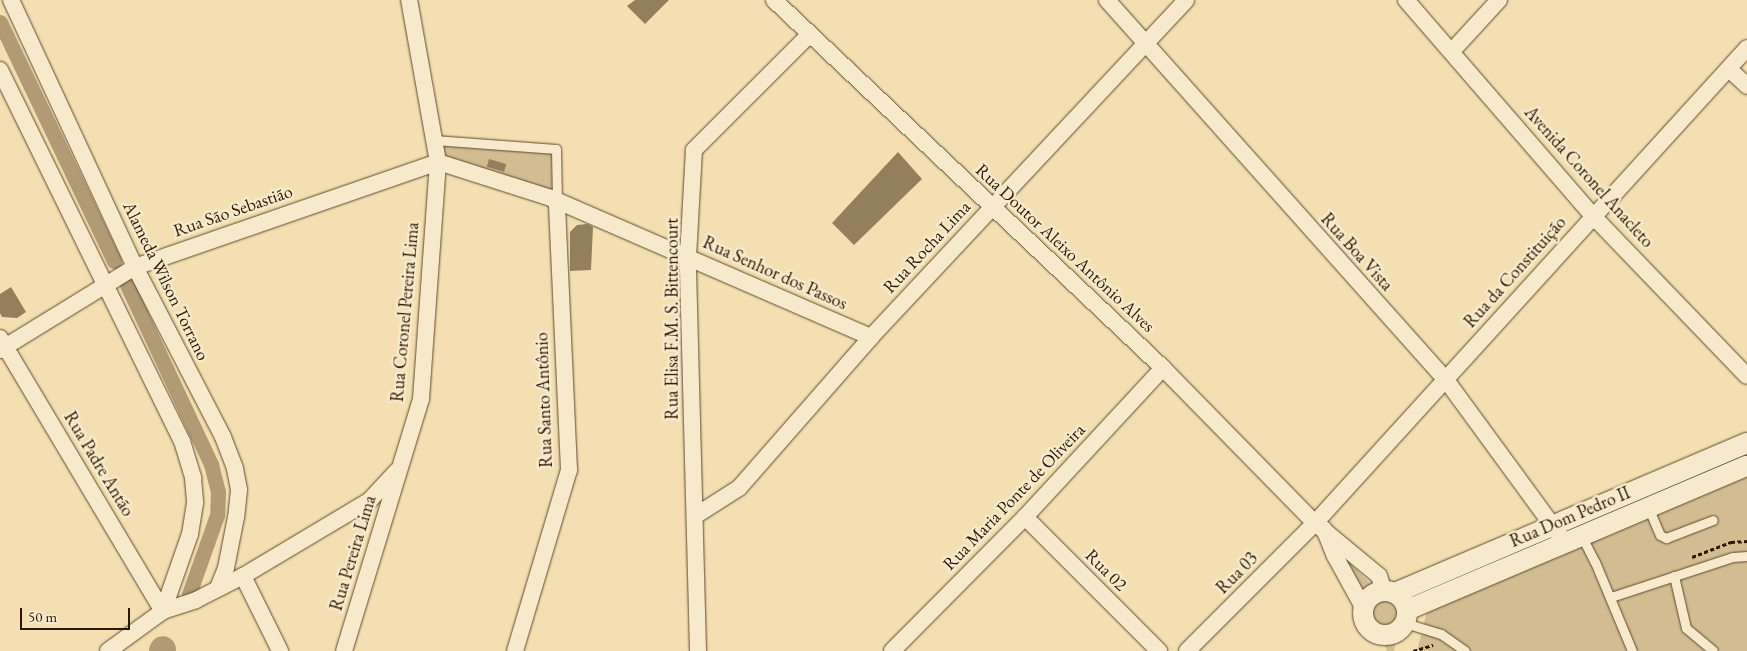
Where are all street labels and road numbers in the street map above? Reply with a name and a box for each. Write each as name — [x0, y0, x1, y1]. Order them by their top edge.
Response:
street label: Avenida Coronel Anacleto — [1520, 102, 1658, 252]
street label: Rua Doutor Aleixo Antônio Alves — [971, 159, 1159, 337]
street label: Rua São Sebastião — [171, 181, 295, 241]
street label: Rua Rocha Lima — [879, 196, 975, 298]
street label: Alameda Wilson Torrano — [118, 198, 214, 364]
street label: Rua Boa Vista — [1316, 208, 1398, 296]
street label: Rua da Constituição — [1459, 212, 1571, 332]
street label: Rua Elisa F.M. S. Bittencourt — [661, 218, 683, 420]
street label: Rua Coronel Pereira Lima — [386, 221, 424, 403]
street label: Rua Senhor dos Passos — [699, 231, 851, 315]
street label: Rua Santo Antônio — [531, 332, 557, 468]
street label: Rua Padre Antão — [59, 408, 139, 520]
street label: Rua Maria Ponte de Oliveira — [938, 419, 1090, 575]
street label: Rua Dom Pedro II — [1506, 482, 1634, 552]
street label: Rua Pereira Lima — [325, 493, 381, 613]
street label: Rua 02 — [1081, 545, 1131, 595]
street label: Rua 03 — [1212, 548, 1262, 598]

